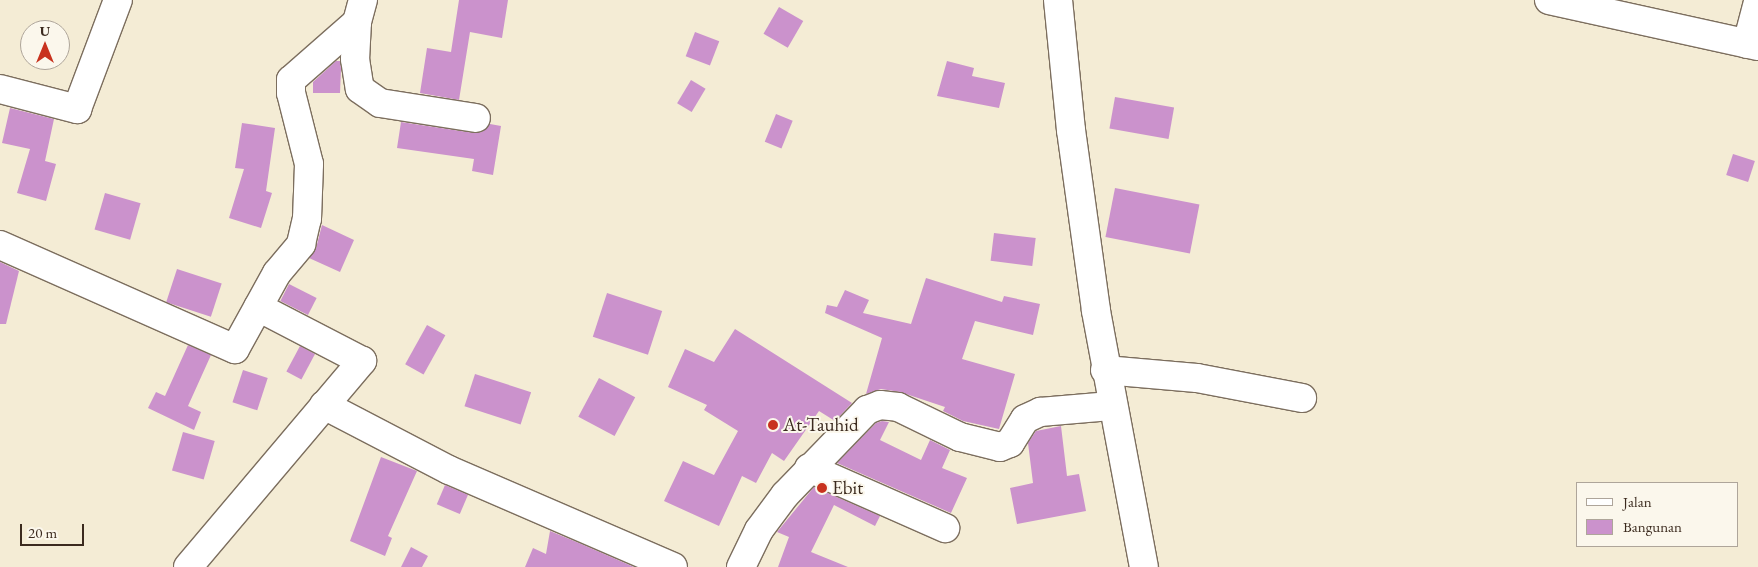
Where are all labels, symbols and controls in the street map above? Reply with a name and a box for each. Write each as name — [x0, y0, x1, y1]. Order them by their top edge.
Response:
north arrow — [20, 20, 70, 70]
text: U — [40, 22, 50, 40]
place label: At-Tauhid — [783, 414, 859, 436]
marker: At-Tauhid — [767, 419, 779, 431]
place label: Ebit — [832, 477, 863, 499]
marker: Ebit — [816, 482, 828, 494]
legend — [1576, 482, 1738, 547]
text: Jalan — [1623, 492, 1652, 511]
scale bar — [22, 514, 86, 546]
text: Bangunan — [1623, 517, 1682, 536]
text: 20 m — [28, 523, 57, 542]

